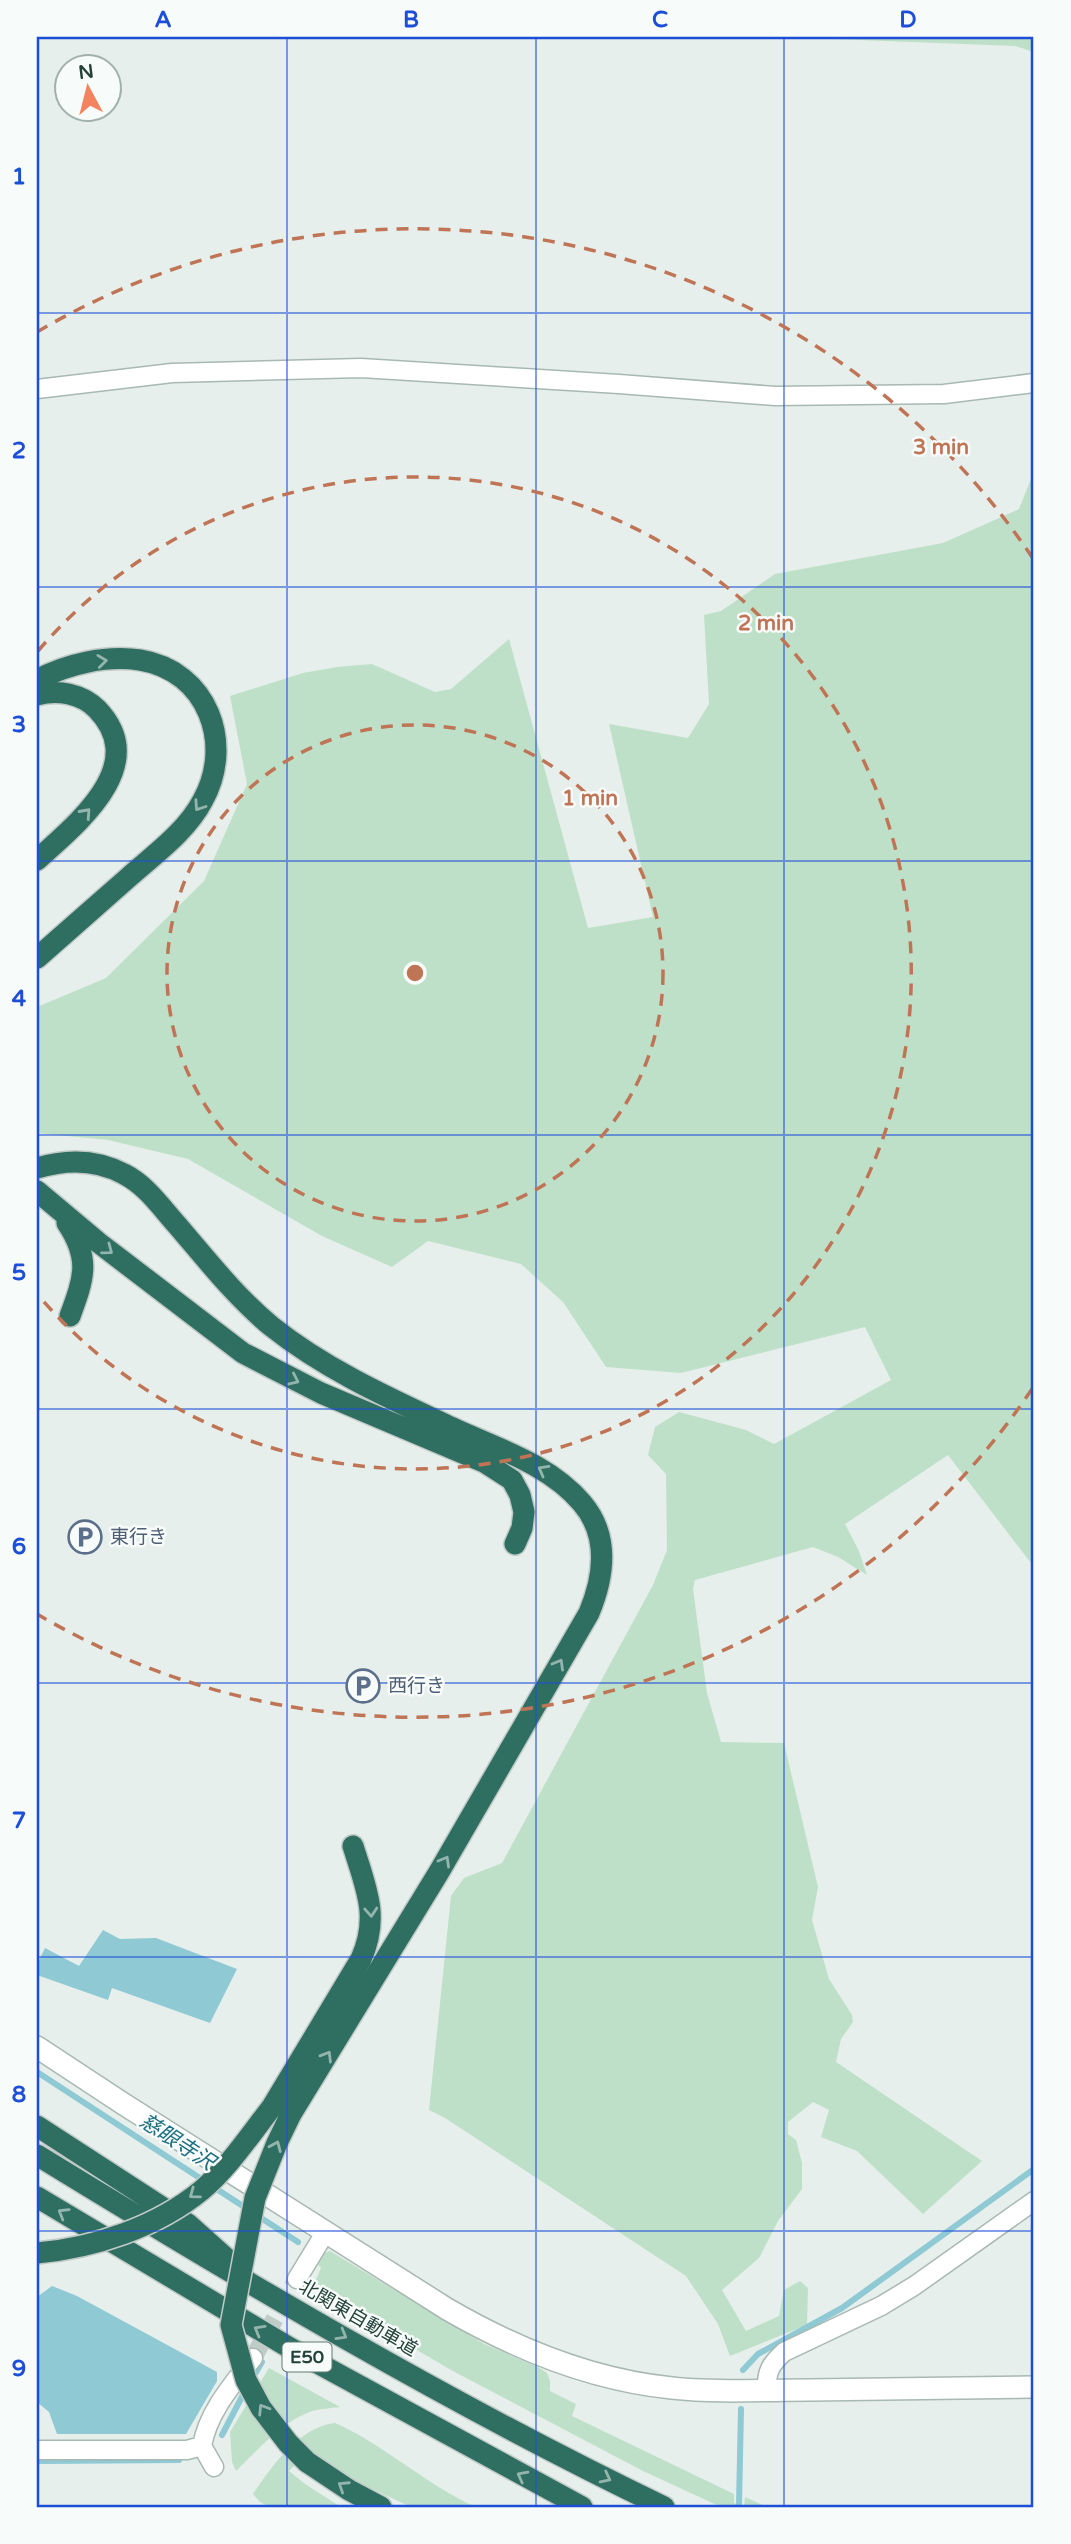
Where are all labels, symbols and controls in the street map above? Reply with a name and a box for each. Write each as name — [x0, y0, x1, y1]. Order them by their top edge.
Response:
text: A — [154, 6, 172, 34]
text: B — [403, 6, 419, 34]
text: C — [652, 6, 668, 34]
text: D — [899, 6, 917, 34]
north arrow — [52, 52, 122, 122]
text: N — [77, 60, 95, 84]
text: 1 — [12, 163, 26, 191]
text: 3 min — [913, 435, 969, 460]
text: 2 — [12, 437, 26, 465]
text: 2 min — [738, 611, 794, 636]
one-way arrow — [96, 653, 108, 668]
text: 3 — [12, 711, 26, 739]
text: 1 min — [562, 786, 618, 811]
one-way arrow — [195, 798, 207, 811]
one-way arrow — [78, 808, 91, 821]
centre of rings — [403, 961, 427, 985]
text: 4 — [12, 985, 27, 1013]
one-way arrow — [101, 1242, 113, 1254]
text: 5 — [12, 1259, 26, 1287]
one-way arrow — [287, 1372, 299, 1386]
one-way arrow — [537, 1465, 550, 1479]
parking icon: 東行き — [66, 1518, 104, 1556]
place label: 東行き — [110, 1526, 167, 1548]
text: 6 — [12, 1533, 26, 1561]
one-way arrow — [550, 1659, 563, 1672]
parking icon: 西行き — [344, 1667, 382, 1705]
place label: 西行き — [388, 1675, 445, 1697]
text: 7 — [12, 1807, 26, 1835]
one-way arrow — [437, 1856, 450, 1869]
one-way arrow — [363, 1907, 378, 1918]
one-way arrow — [318, 2050, 331, 2063]
text: 8 — [12, 2081, 26, 2109]
water label: 慈眼寺沢 — [135, 2109, 222, 2177]
one-way arrow — [268, 2141, 282, 2153]
one-way arrow — [190, 2186, 202, 2199]
one-way arrow — [58, 2209, 71, 2222]
street label: 北関東自動車道 — [295, 2275, 421, 2361]
one-way arrow — [253, 2325, 266, 2338]
one-way arrow — [334, 2327, 347, 2340]
road number: E50 — [282, 2342, 332, 2372]
text: 9 — [12, 2355, 26, 2383]
one-way arrow — [258, 2404, 271, 2417]
one-way arrow — [599, 2470, 611, 2484]
one-way arrow — [516, 2471, 529, 2484]
one-way arrow — [338, 2481, 351, 2494]

